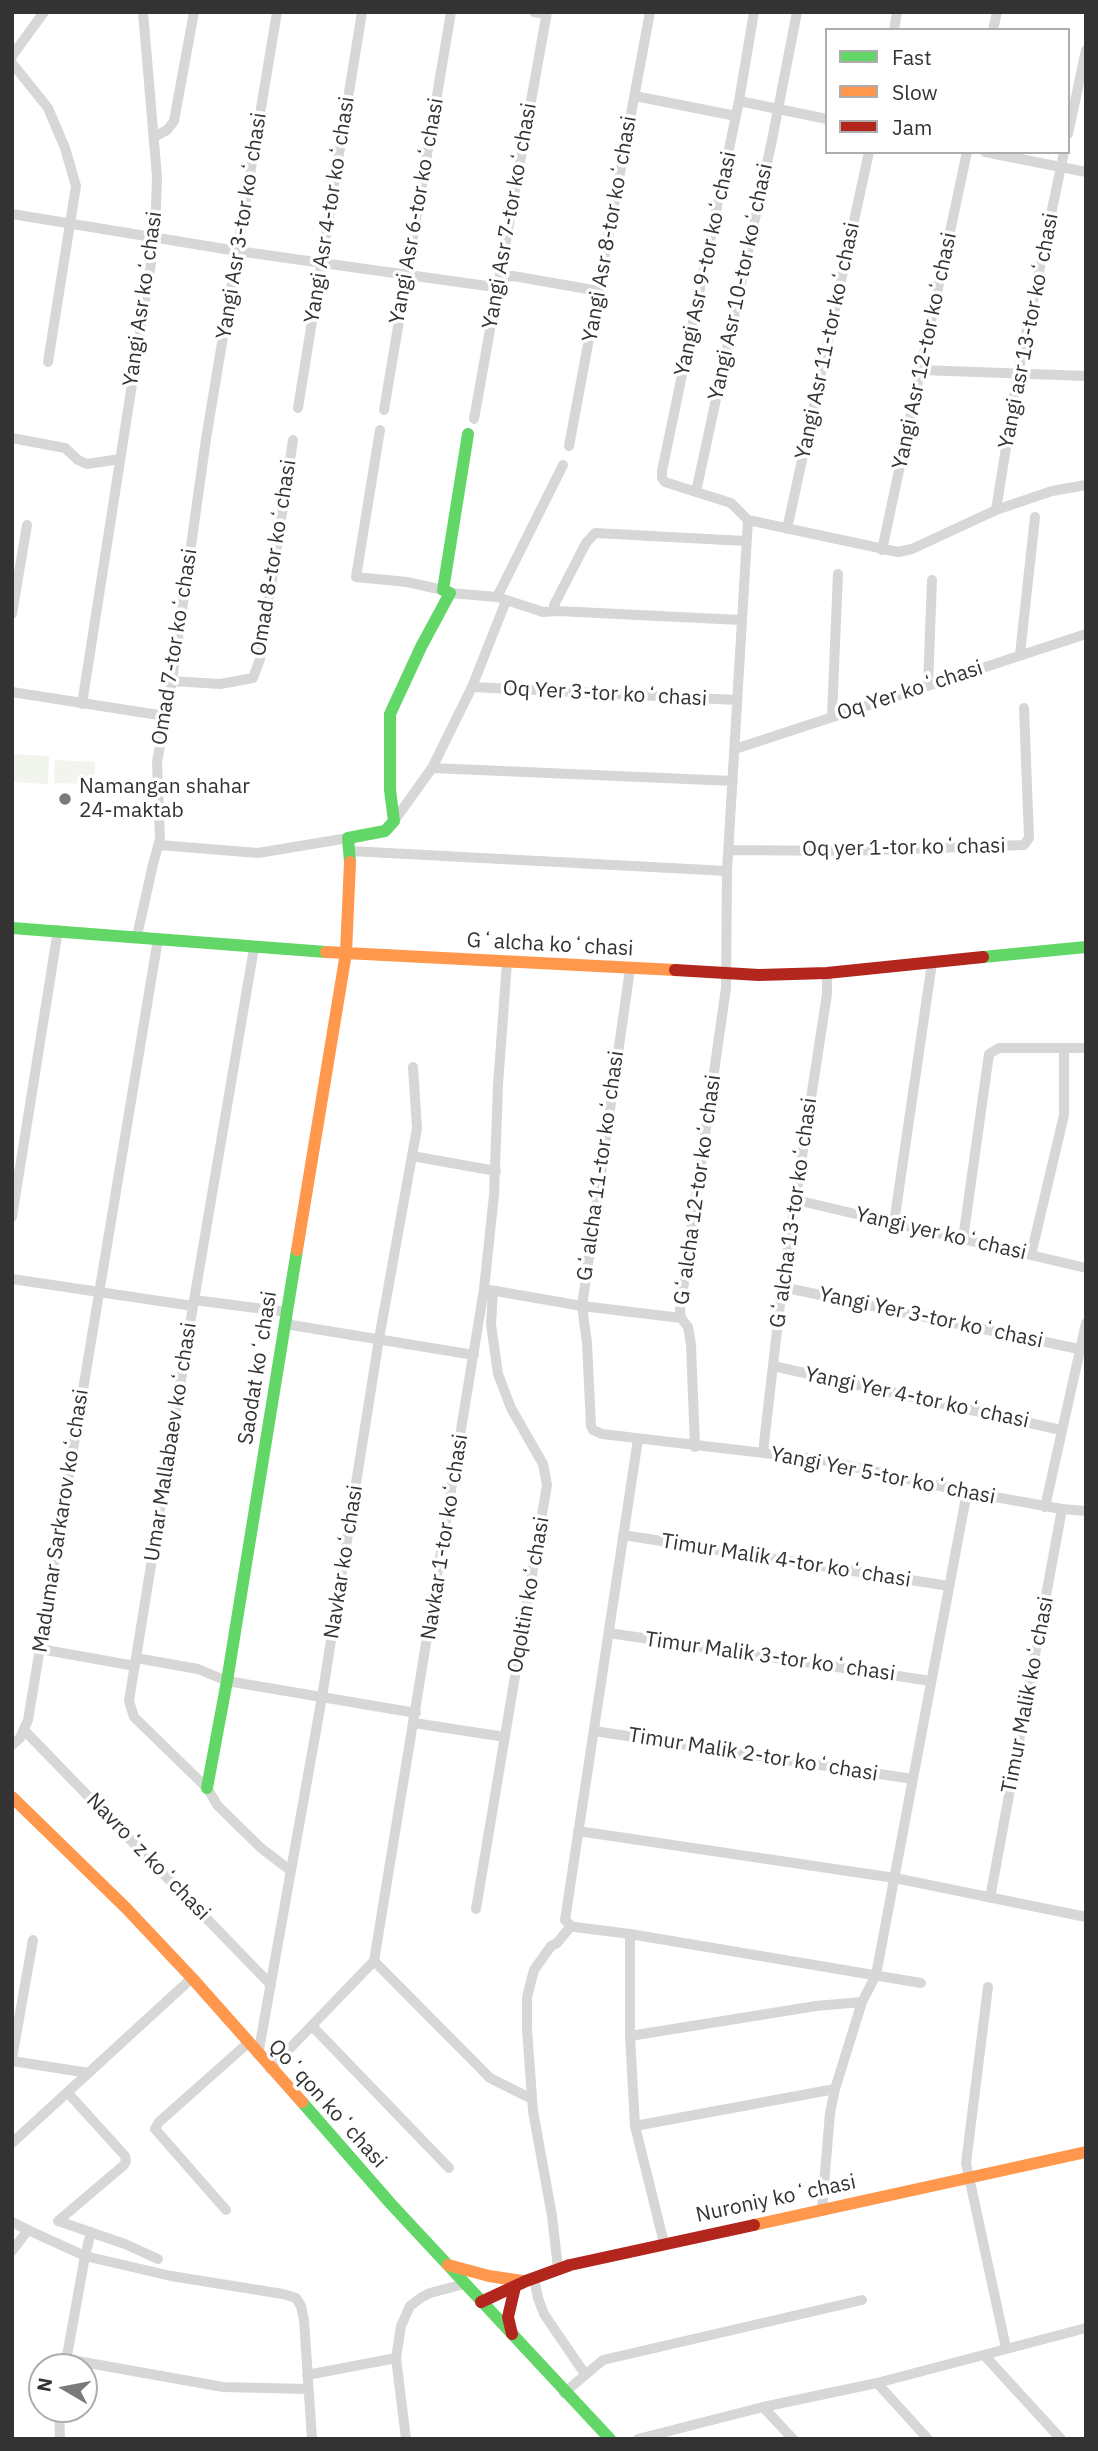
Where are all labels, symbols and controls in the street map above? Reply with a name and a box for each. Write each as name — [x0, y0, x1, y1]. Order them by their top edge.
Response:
legend — [825, 28, 1070, 154]
text: Fast — [892, 43, 932, 71]
text: Slow — [892, 78, 938, 106]
street label: Yangi Asr 4-tor koʻchasi — [300, 95, 360, 325]
street label: Yangi Asr 6-tor koʻchasi — [385, 96, 449, 326]
street label: Yangi Asr 7-tor koʻchasi — [478, 101, 542, 331]
street label: Yangi Asr 3-tor koʻchasi — [212, 111, 272, 341]
text: Jam — [892, 113, 932, 141]
street label: Yangi Asr 8-tor koʻchasi — [578, 114, 642, 344]
street label: Yangi Asr 9-tor koʻchasi — [670, 149, 742, 379]
street label: Yangi Asr 10-tor koʻchasi — [704, 161, 778, 403]
street label: Yangi Asr koʻchasi — [118, 210, 168, 388]
street label: Yangi asr 13-tor koʻchasi — [994, 211, 1064, 451]
street label: Yangi Asr 11-tor koʻchasi — [791, 220, 865, 462]
street label: Yangi Asr 12-tor koʻchasi — [888, 230, 962, 472]
street label: Omad 8-tor koʻchasi — [246, 458, 302, 658]
street label: Omad 7-tor koʻchasi — [147, 547, 203, 747]
street label: Oq Yer koʻchasi — [834, 656, 986, 726]
street label: Oq Yer 3-tor koʻchasi — [502, 676, 708, 712]
place label: Namangan shahar 24-maktab — [79, 774, 250, 824]
marker: Namangan shahar 24-maktab — [57, 791, 73, 807]
street label: Oq yer 1-tor koʻchasi — [802, 834, 1006, 862]
street label: Gʻalcha koʻchasi — [466, 928, 634, 962]
street label: Gʻalcha 11-tor koʻchasi — [572, 1049, 630, 1283]
street label: Gʻalcha 12-tor koʻchasi — [669, 1073, 727, 1307]
street label: Gʻalcha 13-tor koʻchasi — [765, 1096, 823, 1330]
street label: Yangi yer koʻchasi — [853, 1202, 1029, 1266]
street label: Yangi Yer 3-tor koʻchasi — [817, 1282, 1045, 1354]
street label: Saodat koʻchasi — [233, 1289, 283, 1447]
street label: Umar Mallabaev koʻchasi — [140, 1321, 202, 1563]
street label: Yangi Yer 4-tor koʻchasi — [803, 1362, 1031, 1434]
street label: Madumar Sarkarov koʻchasi — [28, 1387, 94, 1655]
street label: Navkar 1-tor koʻchasi — [416, 1432, 474, 1642]
street label: Yangi Yer 5-tor koʻchasi — [769, 1442, 997, 1510]
street label: Navkar koʻchasi — [319, 1483, 369, 1641]
street label: Oqoltin koʻchasi — [503, 1515, 555, 1675]
street label: Timur Malik 4-tor koʻchasi — [659, 1529, 913, 1593]
street label: Timur Malik koʻchasi — [997, 1595, 1059, 1795]
street label: Timur Malik 3-tor koʻchasi — [643, 1627, 897, 1687]
street label: Timur Malik 2-tor koʻchasi — [626, 1723, 880, 1787]
street label: Navroʻz koʻchasi — [81, 1788, 215, 1926]
street label: Qoʻqon koʻchasi — [263, 2035, 391, 2173]
street label: Nuroniy koʻchasi — [694, 2170, 858, 2228]
north arrow — [28, 2353, 98, 2423]
text: N — [31, 2376, 57, 2394]

